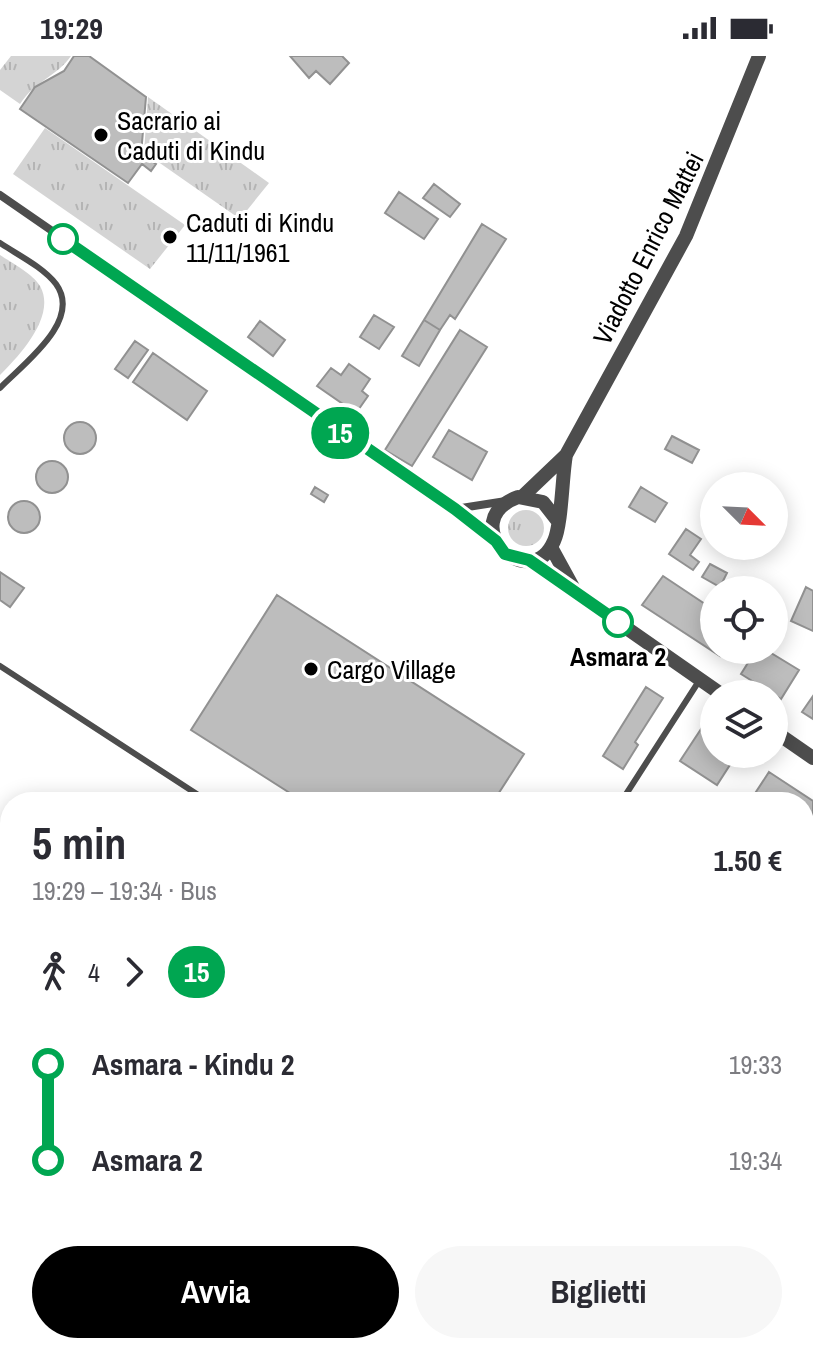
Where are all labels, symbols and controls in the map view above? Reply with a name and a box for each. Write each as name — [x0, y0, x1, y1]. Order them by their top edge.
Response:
text: 19:29 — [40, 8, 103, 48]
place label: Sacrario ai Caduti di Kindu — [117, 103, 265, 168]
marker: Sacrario ai Caduti di Kindu — [92, 126, 110, 144]
street label: Viadotto Enrico Mattei — [584, 146, 712, 350]
place label: Caduti di Kindu 11/11/1961 — [186, 205, 334, 270]
unlabelled marker — [48, 224, 78, 254]
marker: Caduti di Kindu 11/11/1961 — [161, 228, 179, 246]
line badge: 15 — [304, 407, 376, 459]
text: 15 — [327, 414, 353, 452]
north arrow — [700, 472, 788, 560]
map controls — [700, 472, 788, 768]
button: locate — [700, 576, 788, 664]
marker: Asmara 2 — [603, 607, 633, 637]
place label: Asmara 2 — [570, 639, 666, 674]
place label: Cargo Village — [327, 652, 456, 687]
marker: Cargo Village — [302, 660, 320, 678]
button: layers — [700, 680, 788, 768]
text: 5 min — [32, 813, 126, 873]
text: 1.50 € — [714, 840, 782, 880]
text: 19:29 – 19:34 · Bus — [32, 873, 217, 908]
icon: walk — [32, 950, 76, 994]
icon: forward — [112, 950, 156, 994]
text: 15 — [184, 953, 209, 991]
text: 4 — [88, 955, 100, 990]
text: Asmara - Kindu 2 — [92, 1044, 294, 1084]
text: 19:33 — [729, 1047, 782, 1082]
text: Asmara 2 — [92, 1140, 203, 1180]
text: 19:34 — [729, 1143, 782, 1178]
button: Avvia — [32, 1246, 399, 1338]
button: Biglietti — [415, 1246, 782, 1338]

